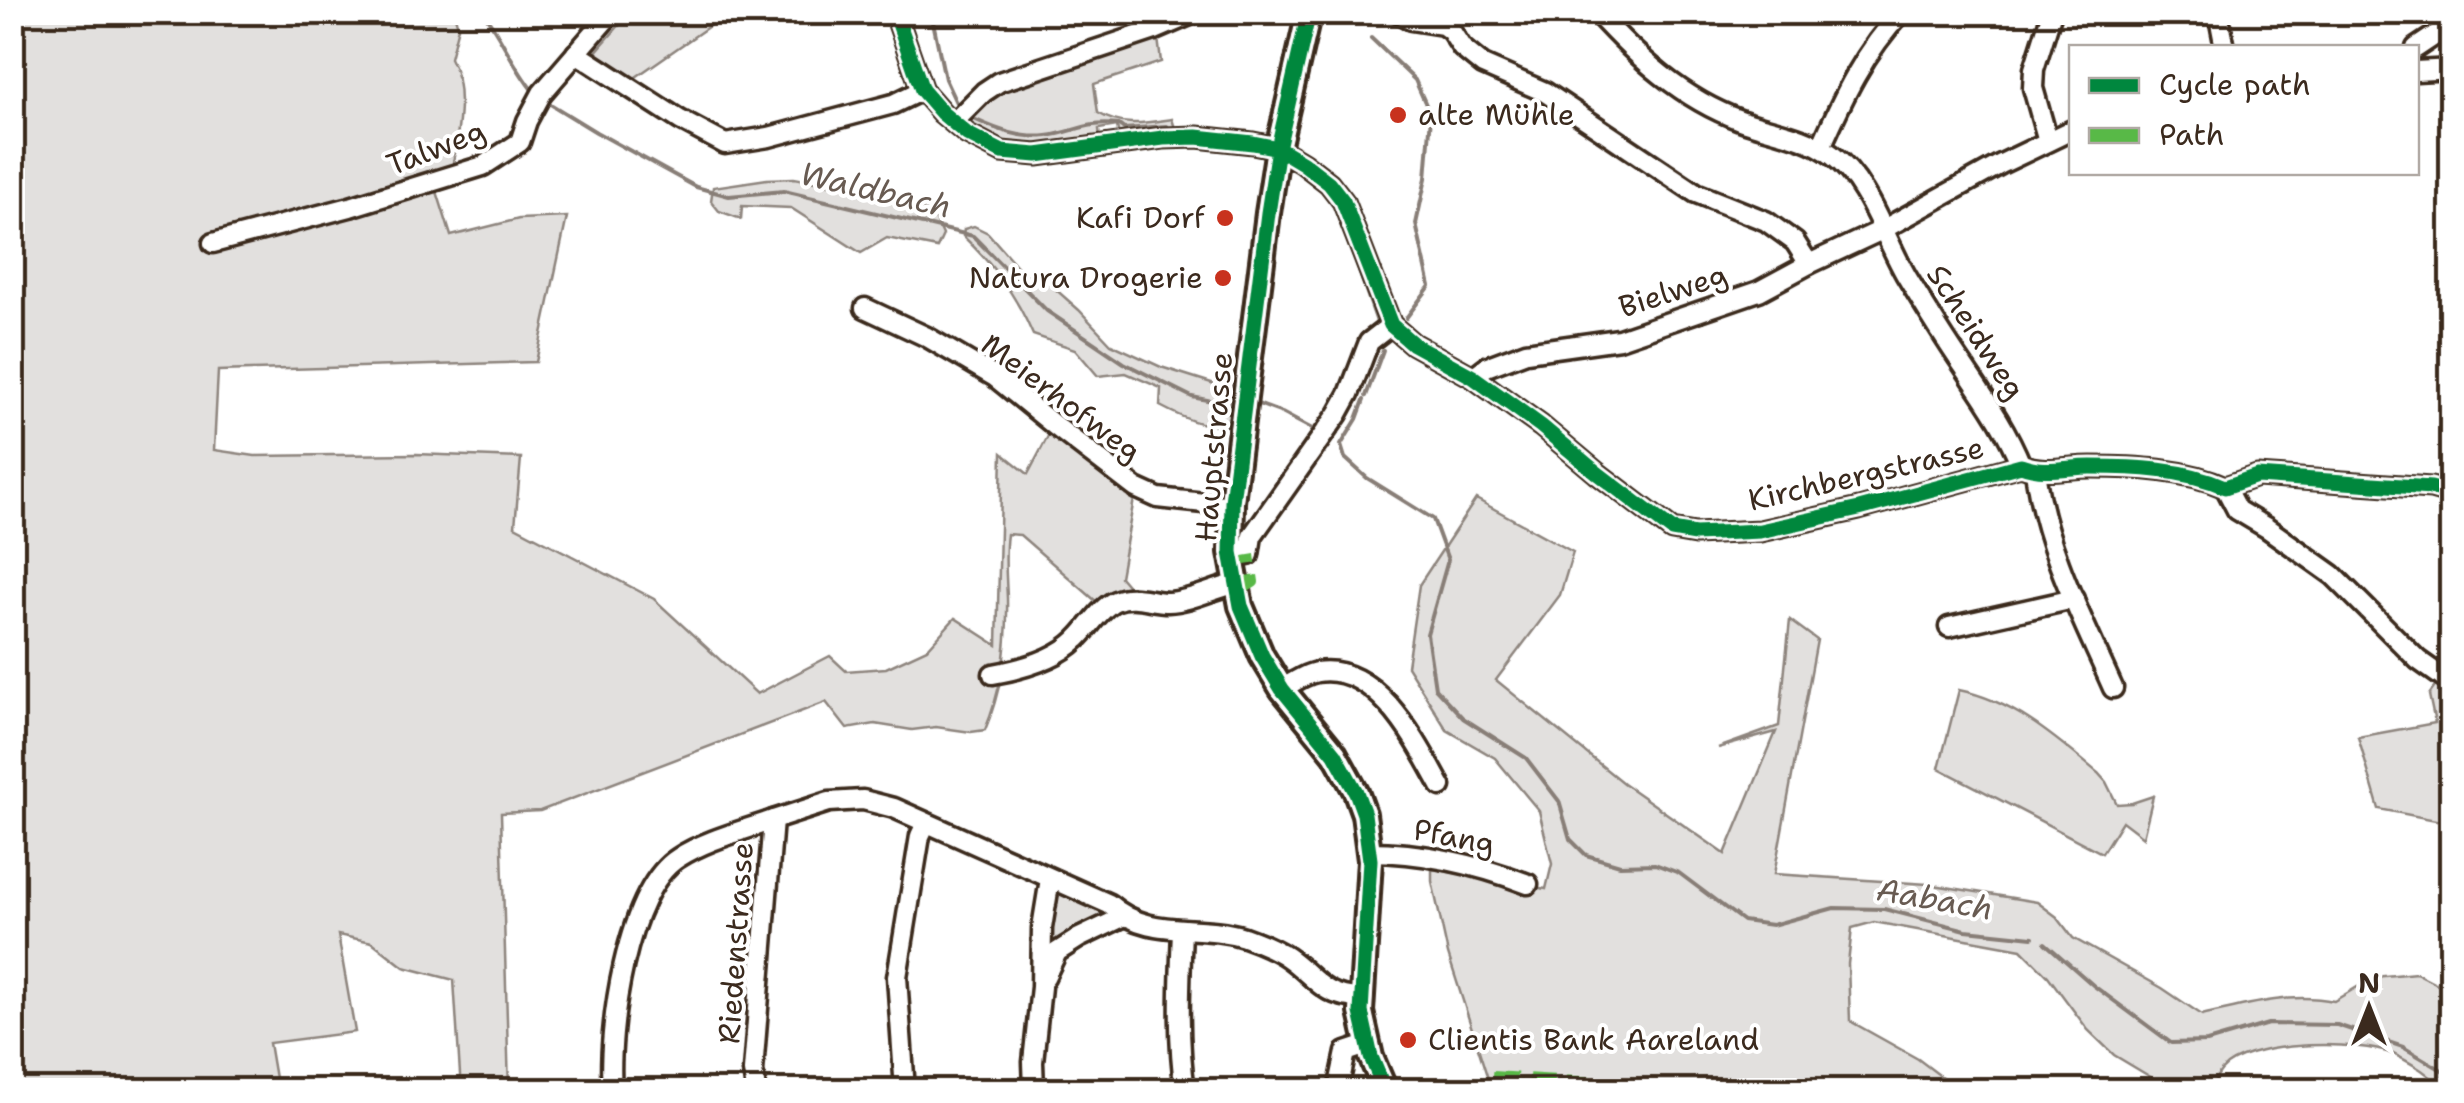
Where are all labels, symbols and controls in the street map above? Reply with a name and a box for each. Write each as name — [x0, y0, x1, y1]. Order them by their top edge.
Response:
legend — [2069, 45, 2419, 175]
text: Cycle path — [2159, 64, 2311, 105]
place label: alte Mühle — [1418, 94, 1575, 135]
marker: alte Mühle — [1387, 104, 1409, 126]
street label: Talweg — [381, 110, 491, 185]
text: Path — [2159, 114, 2225, 155]
water label: Waldbach — [796, 151, 956, 228]
place label: Kafi Dorf — [1076, 197, 1206, 238]
marker: Kafi Dorf — [1214, 207, 1236, 229]
street label: Bielweg — [1613, 254, 1732, 327]
street label: Scheidweg — [1917, 256, 2035, 407]
place label: Natura Drogerie — [968, 257, 1203, 298]
marker: Natura Drogerie — [1212, 267, 1234, 289]
street label: Meierhofweg — [973, 324, 1150, 471]
street label: Hauptstrasse — [1185, 350, 1242, 544]
street label: Kirchbergstrasse — [1744, 426, 1988, 521]
street label: Pfang — [1410, 809, 1498, 864]
street label: Riedenstrasse — [708, 841, 763, 1045]
water label: Aabach — [1874, 867, 1997, 930]
north arrow — [2319, 958, 2419, 1058]
text: N — [2358, 964, 2380, 1002]
place label: Clientis Bank Aareland — [1428, 1019, 1759, 1060]
marker: Clientis Bank Aareland — [1397, 1029, 1419, 1051]

